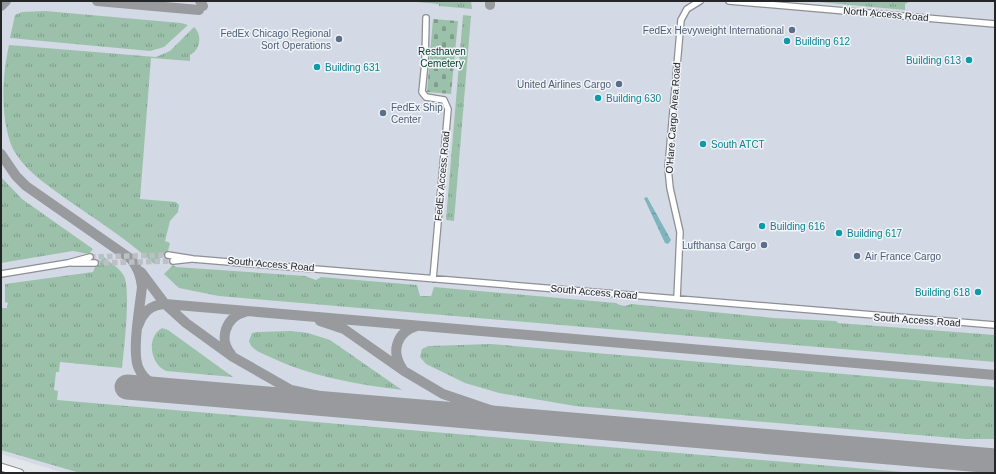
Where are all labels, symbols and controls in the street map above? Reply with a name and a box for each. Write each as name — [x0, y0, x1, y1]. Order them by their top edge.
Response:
street label: North Access Road — [843, 5, 929, 23]
place label: FedEx Hevyweight International — [643, 25, 784, 36]
marker: FedEx Hevyweight International — [787, 25, 797, 35]
place label: FedEx Chicago Regional Sort Operations — [220, 28, 331, 51]
marker: FedEx Chicago Regional Sort Operations — [334, 34, 344, 44]
marker: Building 612 — [782, 36, 792, 46]
place label: Building 612 — [795, 36, 850, 47]
park label: Resthaven Cemetery — [418, 46, 466, 69]
place label: Building 613 — [906, 55, 961, 66]
marker: Building 613 — [964, 55, 974, 65]
marker: Building 631 — [312, 62, 322, 72]
place label: Building 631 — [325, 62, 380, 73]
street label: O'Hare Cargo Area Road — [664, 62, 682, 174]
place label: United Airlines Cargo — [517, 79, 611, 90]
marker: United Airlines Cargo — [614, 79, 624, 89]
marker: Building 630 — [593, 93, 603, 103]
place label: Building 630 — [606, 93, 661, 104]
place label: FedEx Ship Center — [391, 102, 443, 125]
marker: FedEx Ship Center — [378, 108, 388, 118]
street label: FedEx Access Road — [433, 131, 451, 221]
marker: South ATCT — [698, 139, 708, 149]
place label: South ATCT — [711, 139, 765, 150]
marker: Building 616 — [757, 221, 767, 231]
place label: Building 616 — [770, 221, 825, 232]
marker: Building 617 — [834, 228, 844, 238]
place label: Building 617 — [847, 228, 902, 239]
place label: Lufthansa Cargo — [682, 240, 756, 251]
marker: Lufthansa Cargo — [759, 240, 769, 250]
marker: Air France Cargo — [852, 251, 862, 261]
place label: Air France Cargo — [865, 251, 942, 262]
street label: South Access Road — [227, 255, 315, 273]
street label: South Access Road — [550, 283, 638, 301]
place label: Building 618 — [915, 287, 970, 298]
marker: Building 618 — [973, 287, 983, 297]
street label: South Access Road — [873, 311, 961, 329]

